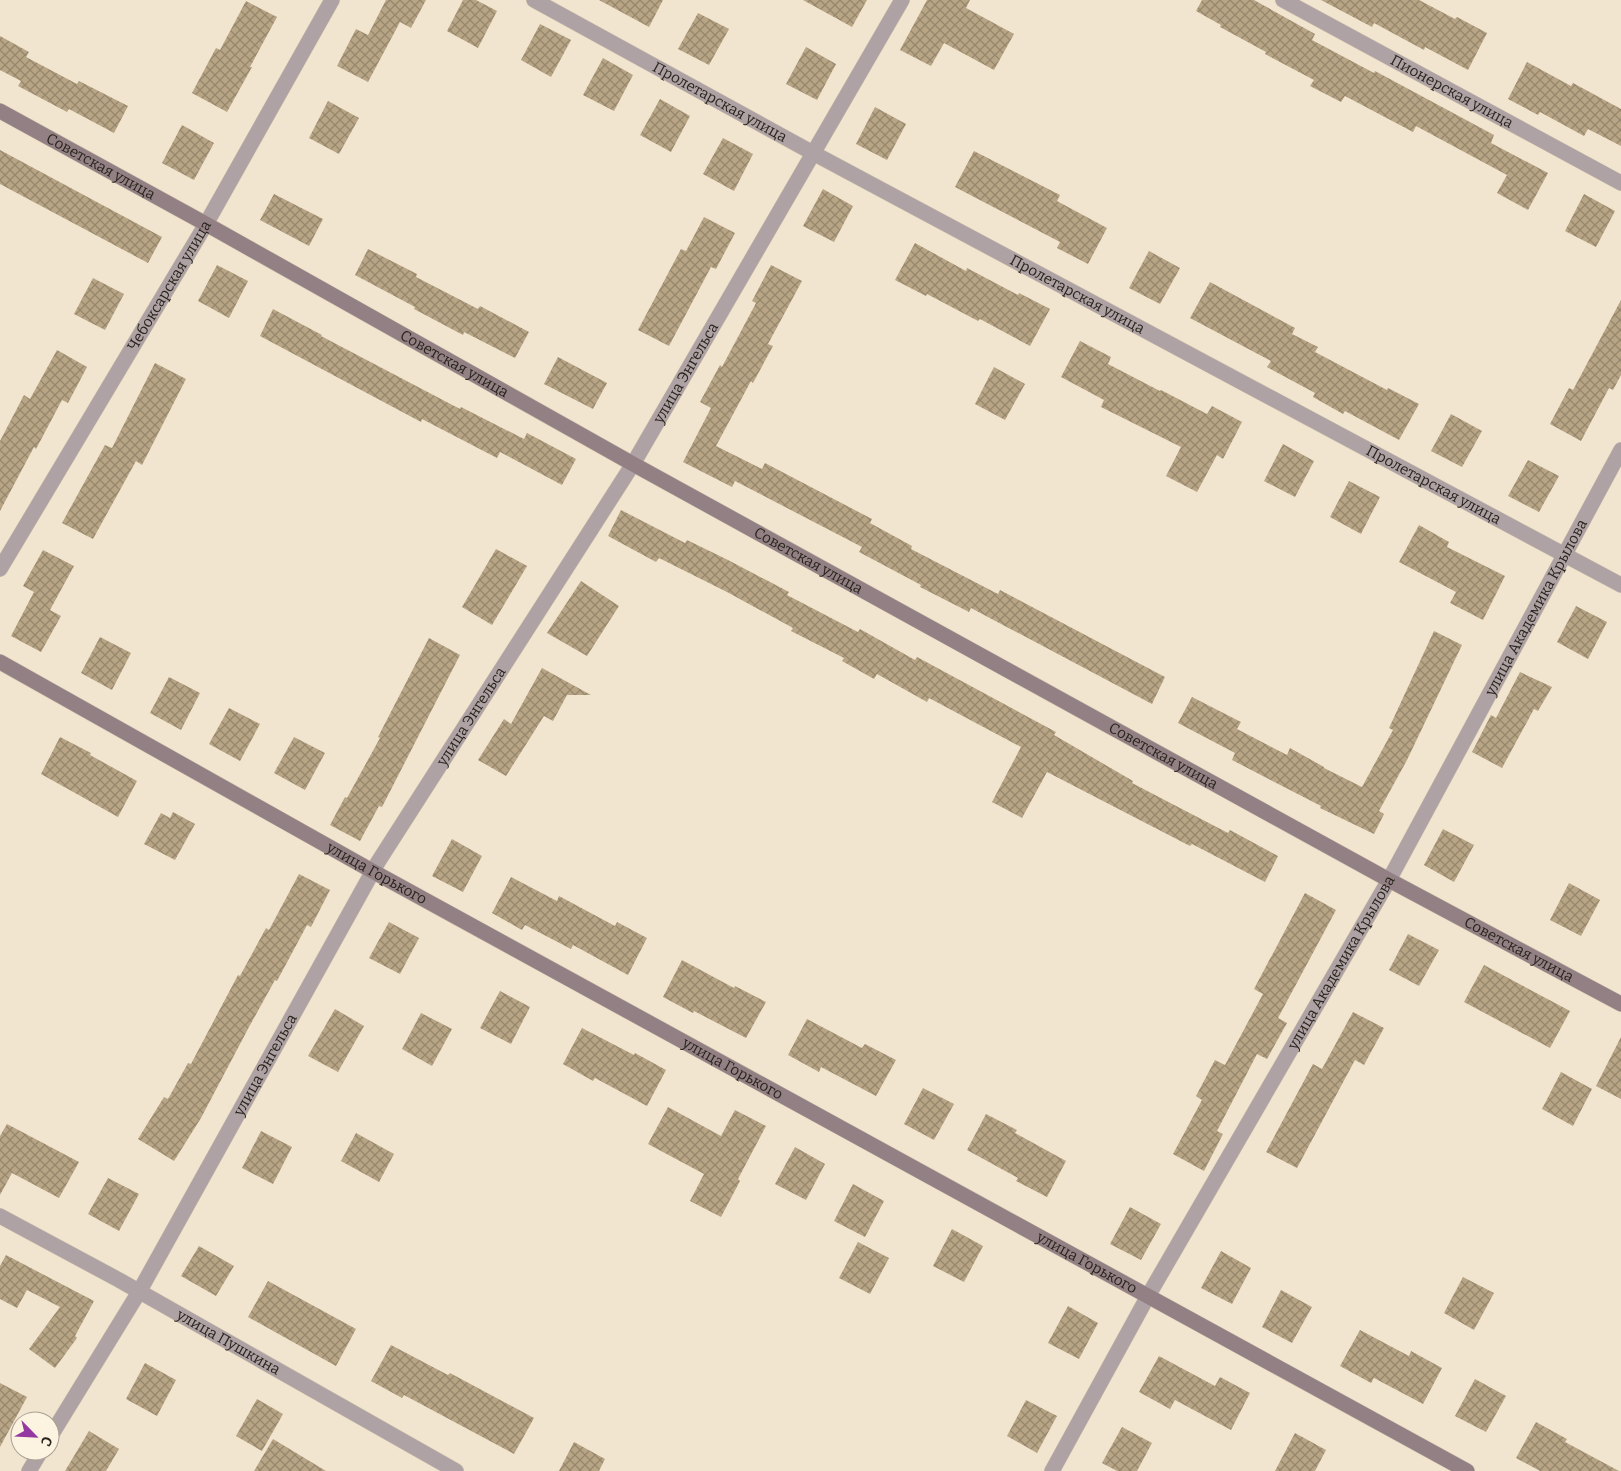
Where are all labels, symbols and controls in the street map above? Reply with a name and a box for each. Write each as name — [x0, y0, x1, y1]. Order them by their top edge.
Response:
street label: Пионерская улица — [1387, 51, 1516, 132]
street label: Пролетарская улица — [650, 58, 790, 146]
street label: Советская улица — [43, 129, 158, 203]
street label: Чебоксарская улица — [123, 217, 215, 354]
street label: Пролетарская улица — [1007, 251, 1148, 338]
street label: улица Энгельса — [649, 319, 722, 427]
street label: Советская улица — [397, 326, 512, 401]
street label: Пролетарская улица — [1363, 441, 1504, 528]
street label: улица Академика Крылова — [1481, 516, 1591, 700]
street label: Советская улица — [751, 523, 866, 598]
street label: улица Энгельса — [433, 664, 510, 770]
street label: Советская улица — [1106, 719, 1221, 793]
street label: улица Горького — [323, 838, 430, 908]
street label: улица Академика Крылова — [1283, 872, 1399, 1053]
street label: Советская улица — [1461, 913, 1577, 986]
street label: улица Энгельса — [229, 1011, 301, 1120]
street label: улица Горького — [679, 1033, 786, 1103]
street label: улица Горького — [1033, 1228, 1140, 1298]
street label: улица Пушкина — [173, 1305, 284, 1379]
north arrow — [10, 1411, 60, 1461]
text: С — [37, 1434, 56, 1449]

